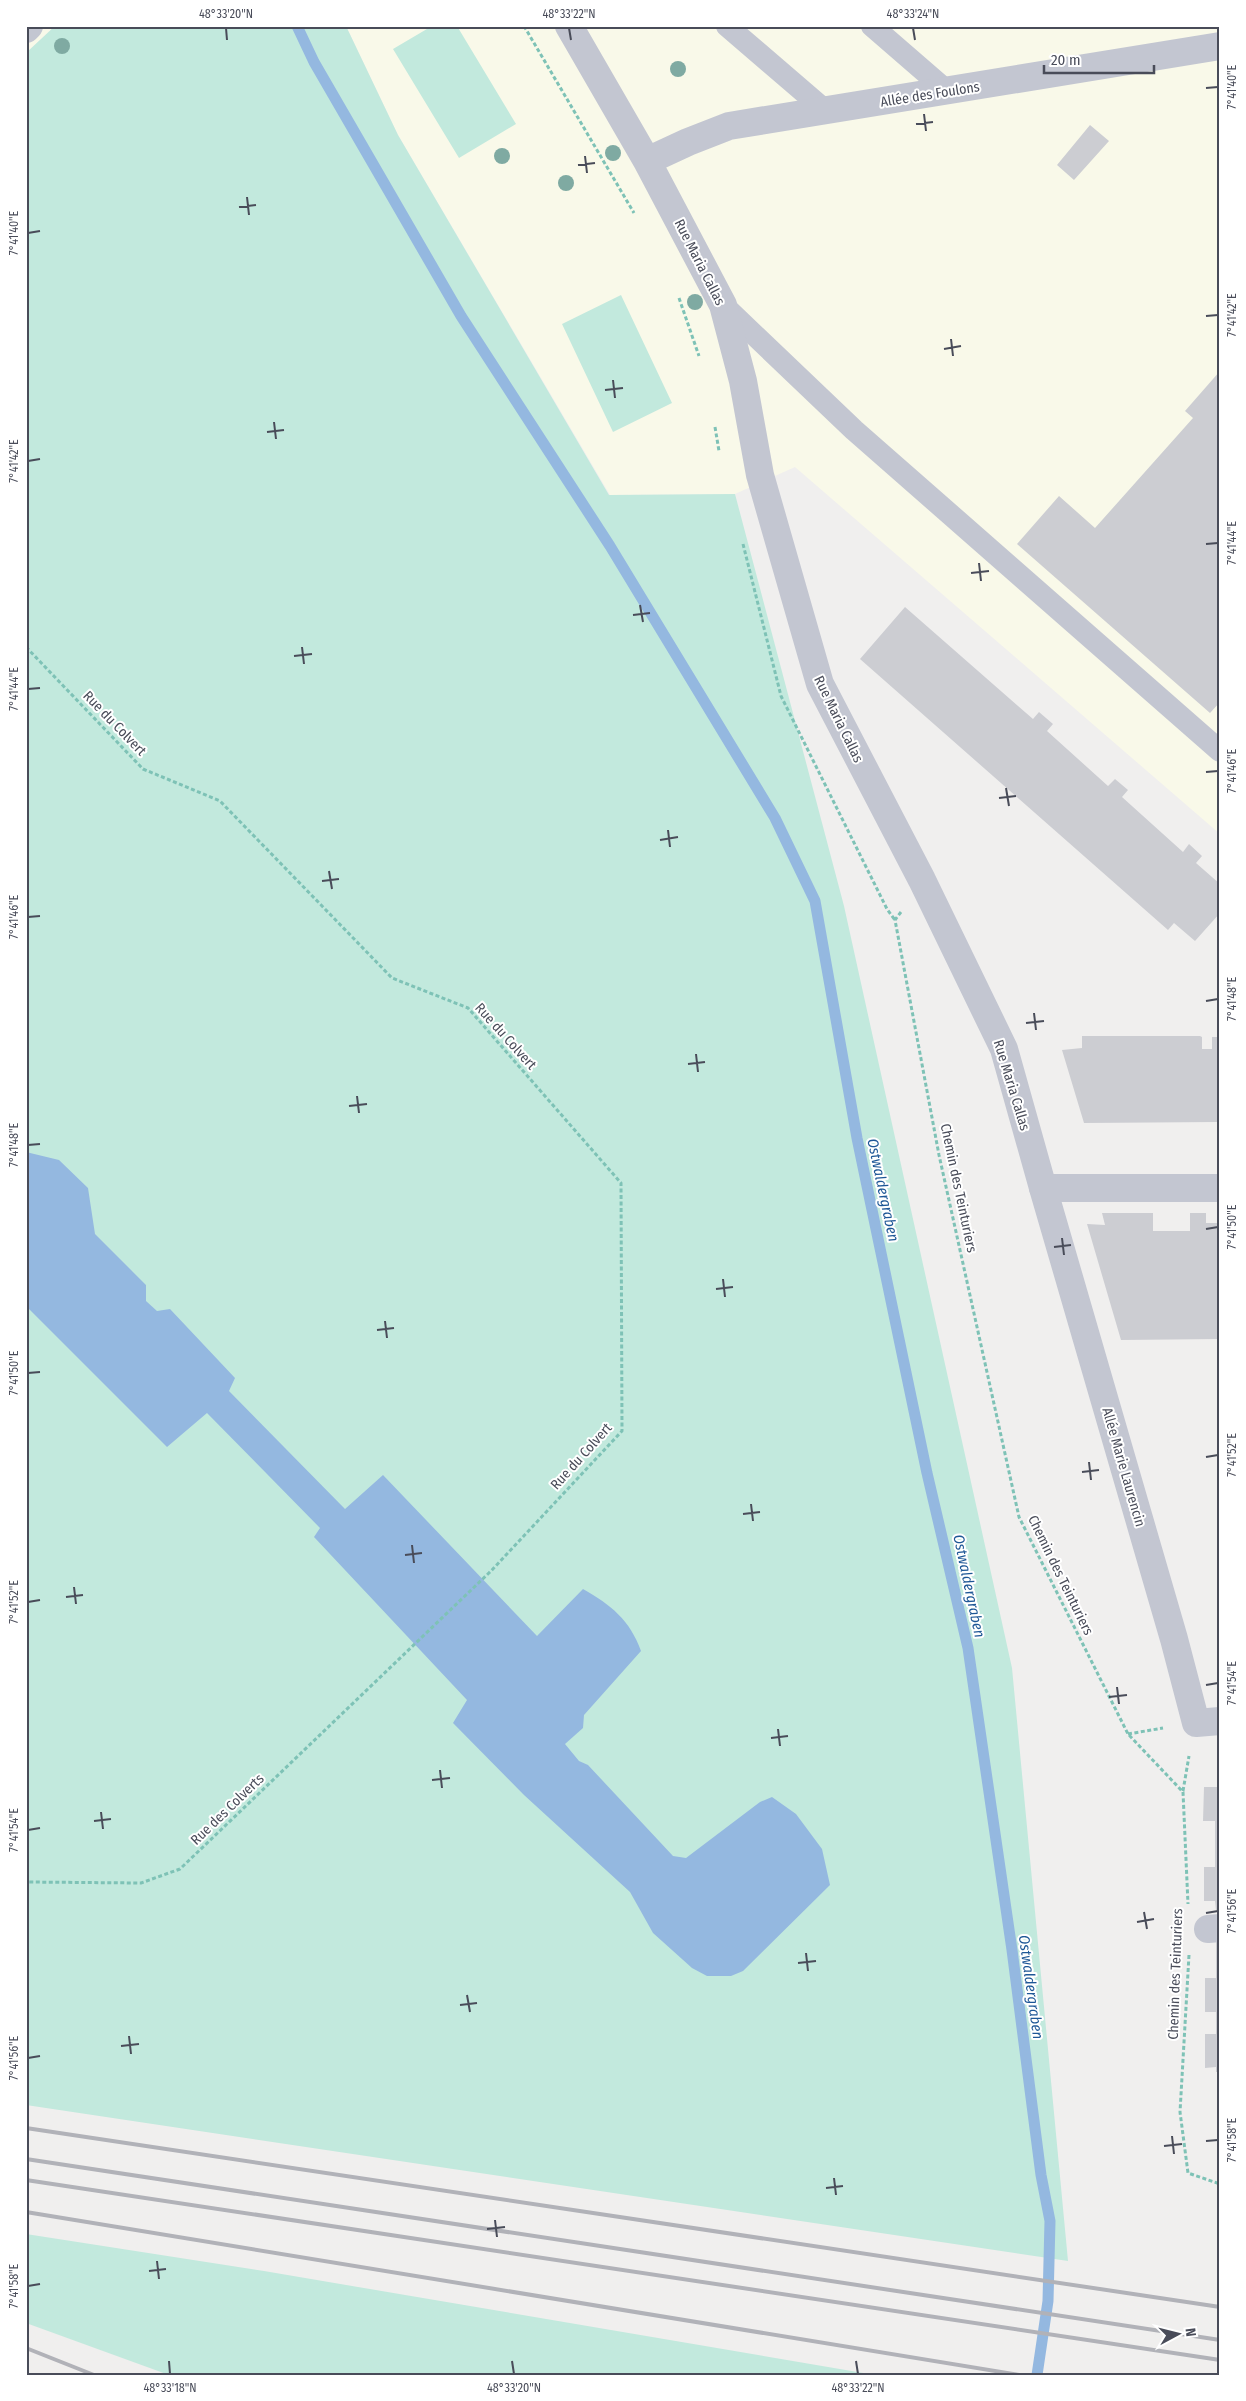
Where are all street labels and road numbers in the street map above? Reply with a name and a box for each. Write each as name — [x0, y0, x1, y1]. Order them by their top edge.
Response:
street label: Allée des Foulons — [879, 78, 981, 111]
street label: Rue Maria Callas — [671, 216, 729, 308]
street label: Rue Maria Callas — [810, 673, 867, 765]
street label: Rue du Colvert — [79, 687, 150, 760]
street label: Rue du Colvert — [471, 1000, 540, 1073]
street label: Rue Maria Callas — [990, 1038, 1033, 1133]
street label: Chemin des Teinturiers — [937, 1122, 980, 1254]
street label: Allée Marie Laurencin — [1098, 1406, 1149, 1529]
street label: Rue du Colvert — [547, 1419, 616, 1493]
street label: Chemin des Teinturiers — [1024, 1512, 1097, 1638]
street label: Rue des Colverts — [187, 1770, 267, 1849]
street label: Chemin des Teinturiers — [1165, 1908, 1186, 2040]

